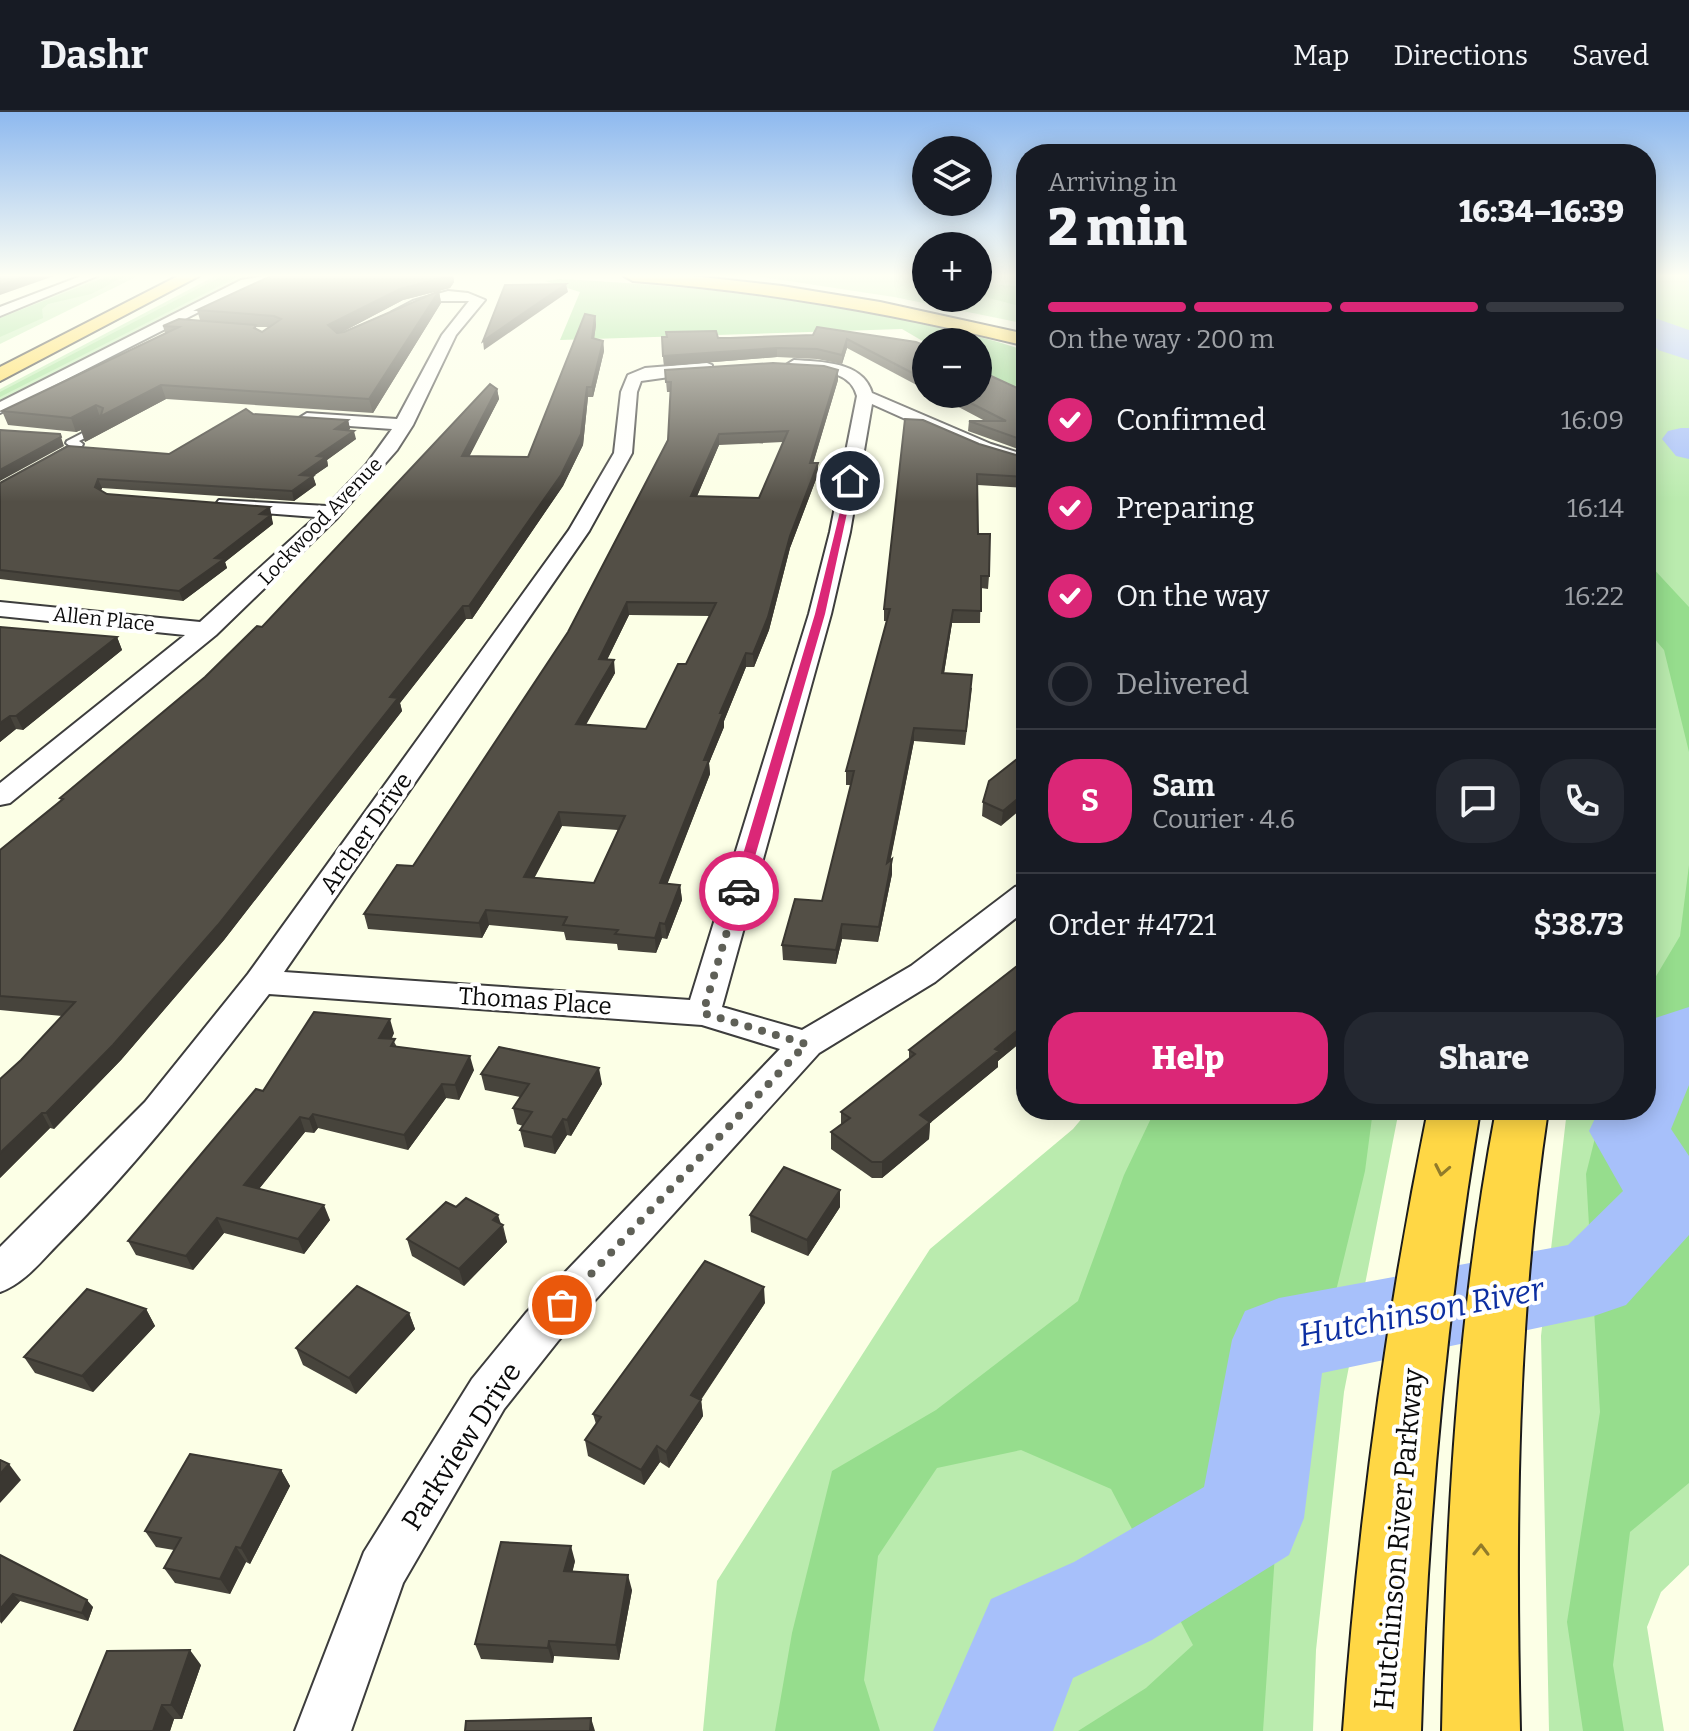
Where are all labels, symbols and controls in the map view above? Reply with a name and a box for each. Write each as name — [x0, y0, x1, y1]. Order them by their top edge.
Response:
text: Dashr — [40, 32, 148, 78]
text: Map — [1293, 39, 1349, 72]
text: Directions — [1393, 39, 1528, 72]
text: Saved — [1572, 39, 1649, 72]
map controls — [912, 136, 992, 408]
button: layers — [912, 136, 992, 216]
text: Arriving in — [1048, 167, 1177, 198]
text: 16:34–16:39 — [1459, 194, 1624, 230]
text: 2 min — [1048, 196, 1187, 259]
button: + — [912, 232, 992, 312]
text: On the way · 200 m — [1048, 324, 1274, 355]
button: − — [912, 328, 992, 408]
icon: check — [1048, 398, 1092, 442]
text: Confirmed — [1116, 402, 1266, 438]
text: 16:09 — [1561, 405, 1624, 436]
pin — [816, 447, 884, 515]
street label: Lockwood Avenue — [253, 452, 387, 590]
icon: home — [828, 459, 872, 503]
icon: check — [1048, 486, 1092, 530]
text: Preparing — [1116, 490, 1254, 526]
text: 16:14 — [1567, 493, 1624, 524]
icon: check — [1048, 574, 1092, 618]
text: On the way — [1116, 578, 1269, 614]
text: 16:22 — [1564, 581, 1624, 612]
street label: Allen Place — [52, 602, 156, 636]
text: Delivered — [1116, 666, 1249, 702]
button: chat — [1436, 759, 1520, 843]
button: phone — [1540, 759, 1624, 843]
street label: Archer Drive — [314, 767, 418, 899]
text: Sam — [1152, 768, 1215, 804]
text: S — [1081, 783, 1099, 819]
text: Courier · 4.6 — [1152, 804, 1295, 835]
courier — [699, 851, 779, 931]
icon: car — [717, 869, 761, 913]
text: Order #4721 — [1048, 907, 1216, 943]
text: $38.73 — [1533, 907, 1624, 943]
street label: Thomas Place — [457, 982, 613, 1020]
button: Help — [1048, 1012, 1328, 1104]
button: Share — [1344, 1012, 1624, 1104]
one-way arrow — [1434, 1163, 1451, 1177]
water label: Hutchinson River — [1295, 1269, 1549, 1354]
pin — [528, 1271, 596, 1339]
icon: bag — [540, 1283, 584, 1327]
street label: Parkview Drive — [395, 1356, 528, 1536]
street label: Hutchinson River Parkway — [1367, 1367, 1430, 1711]
one-way arrow — [1473, 1543, 1490, 1556]

